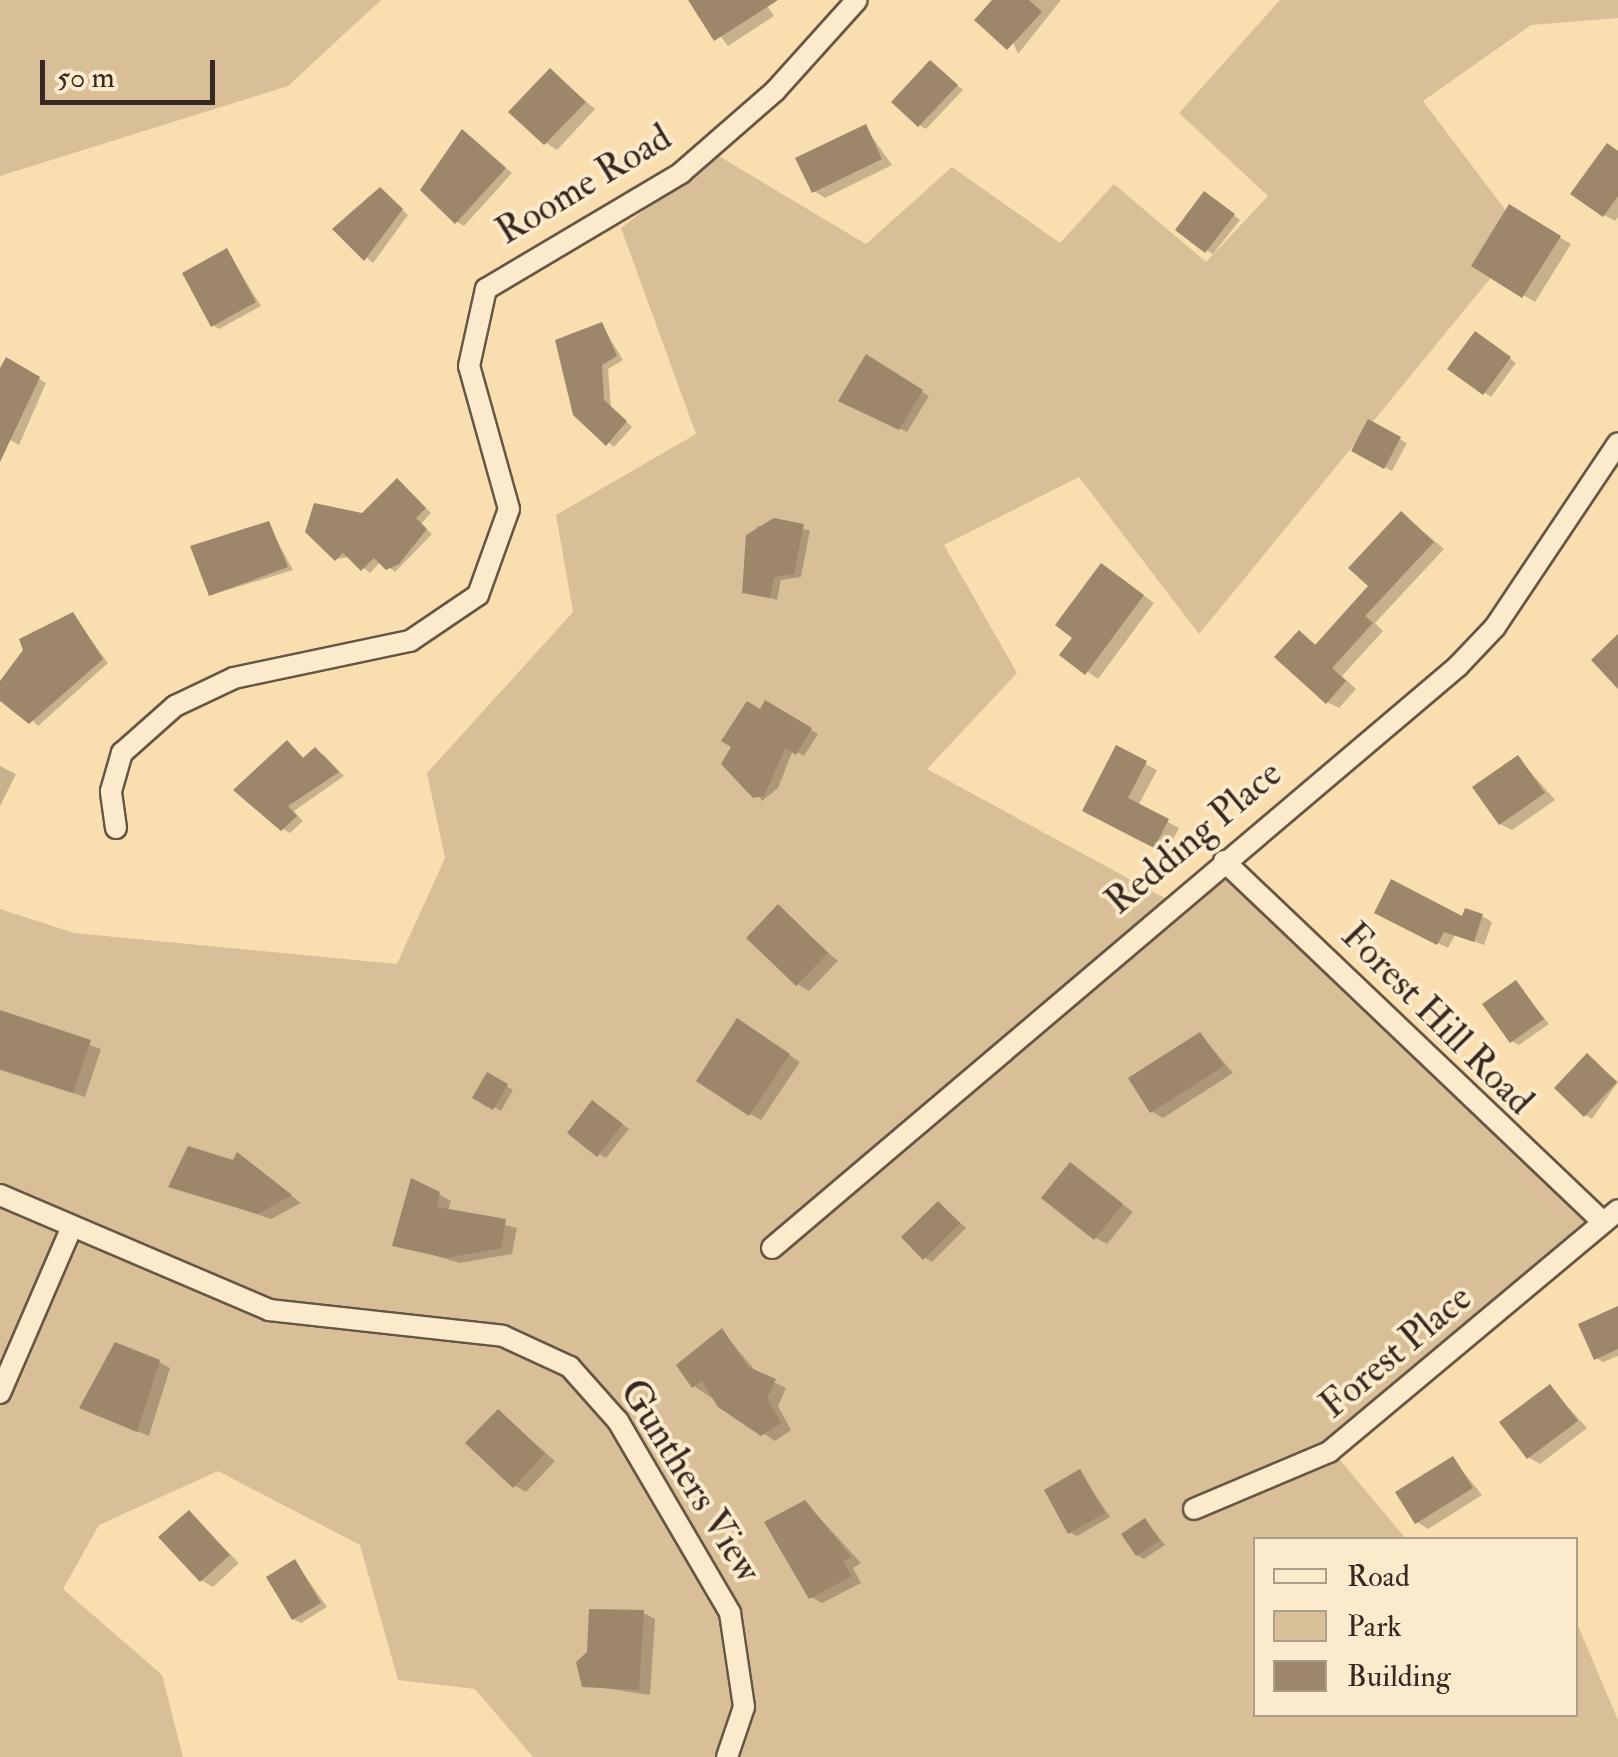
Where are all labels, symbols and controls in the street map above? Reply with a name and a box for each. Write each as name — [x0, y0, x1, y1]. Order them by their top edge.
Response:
scale bar — [45, 40, 220, 102]
text: 50 m — [57, 59, 115, 96]
street label: Roome Road — [488, 115, 680, 255]
street label: Redding Place — [1097, 751, 1291, 925]
street label: Forest Hill Road — [1332, 914, 1542, 1124]
street label: Forest Place — [1311, 1276, 1481, 1428]
street label: Gunthers View — [610, 1371, 770, 1591]
legend — [1253, 1537, 1578, 1717]
text: Road — [1347, 1558, 1410, 1595]
text: Park — [1347, 1608, 1402, 1645]
text: Building — [1347, 1658, 1451, 1695]

